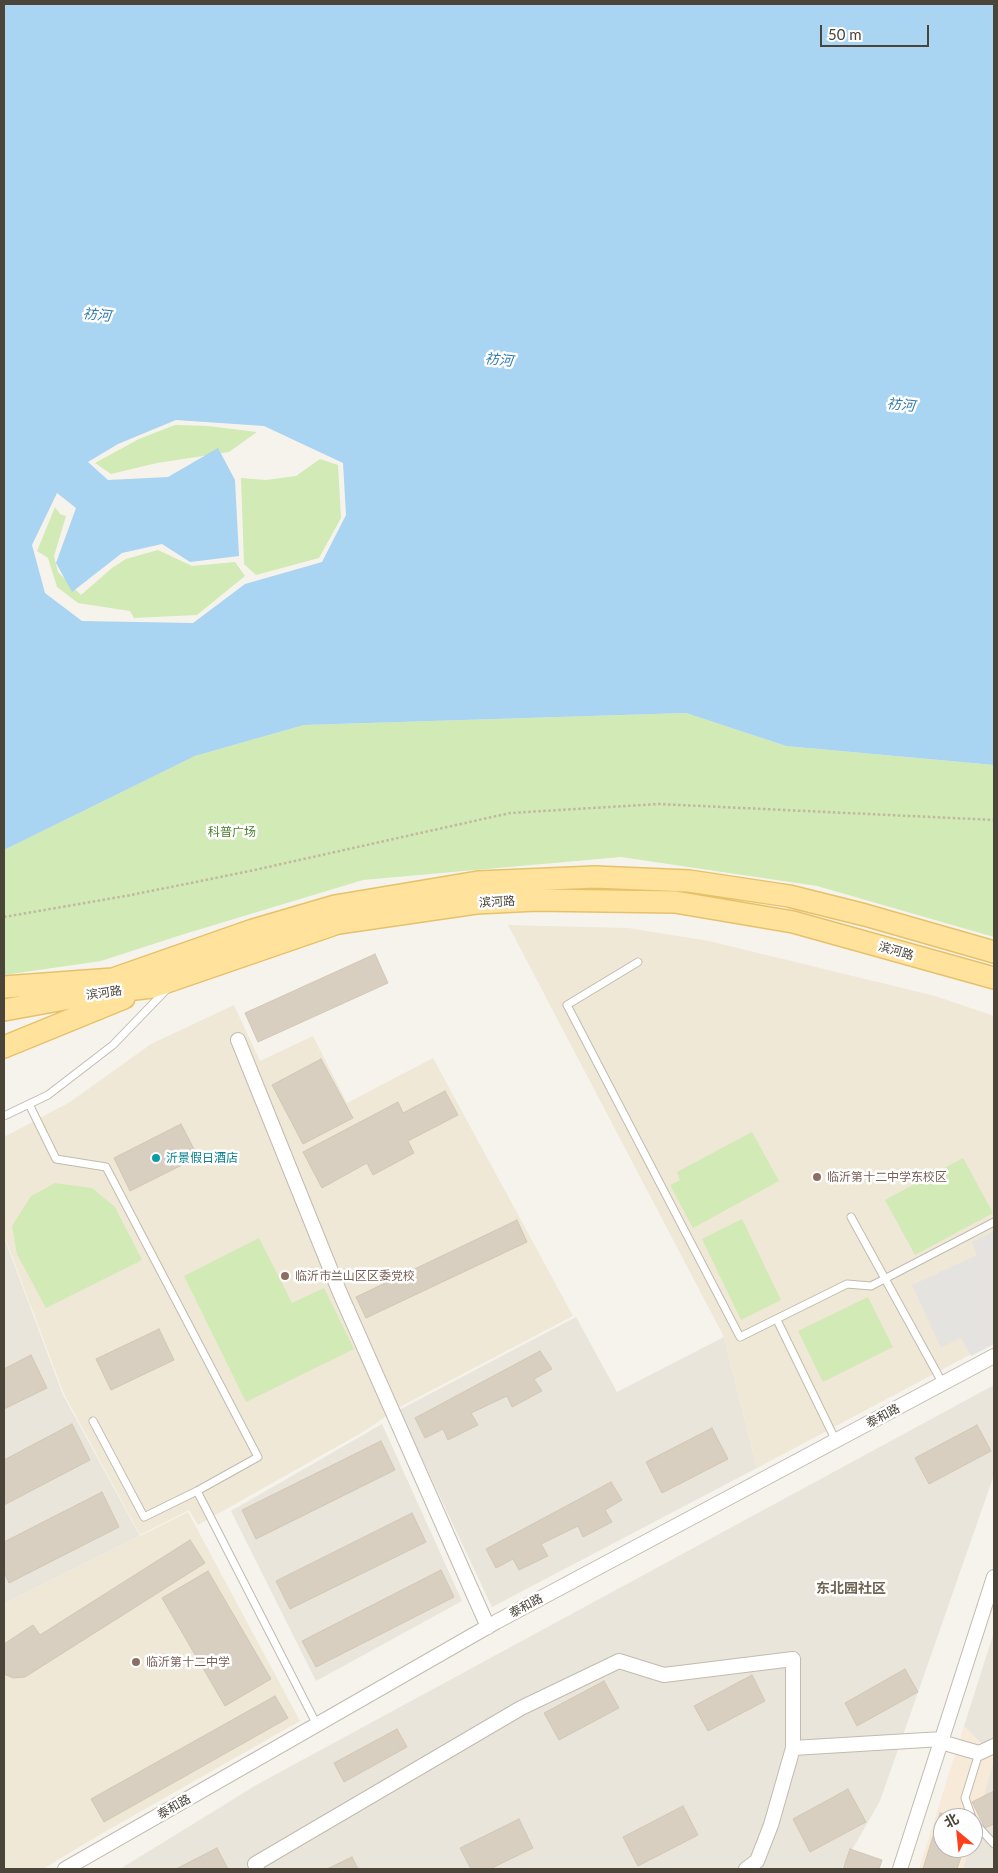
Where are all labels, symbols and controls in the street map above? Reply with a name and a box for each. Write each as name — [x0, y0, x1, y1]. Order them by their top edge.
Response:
scale bar — [823, 15, 932, 47]
text: 50 m — [828, 25, 862, 43]
water label: 祊河 — [82, 305, 112, 325]
water label: 祊河 — [484, 350, 514, 370]
water label: 祊河 — [886, 395, 916, 415]
park label: 科普广场 — [208, 825, 256, 839]
street label: 滨河路 — [479, 894, 515, 910]
street label: 滨河路 — [877, 939, 915, 963]
street label: 滨河路 — [85, 983, 123, 1003]
place label: 沂景假日酒店 — [166, 1151, 238, 1165]
marker: 沂景假日酒店 — [150, 1152, 162, 1164]
place label: 临沂第十二中学东校区 — [827, 1170, 947, 1184]
marker: 临沂第十二中学东校区 — [811, 1171, 823, 1183]
place label: 临沂市兰山区区委党校 — [295, 1269, 415, 1283]
marker: 临沂市兰山区区委党校 — [279, 1270, 291, 1282]
street label: 泰和路 — [864, 1401, 902, 1431]
district label: 东北园社区 — [816, 1580, 886, 1596]
street label: 泰和路 — [507, 1591, 545, 1621]
place label: 临沂第十二中学 — [146, 1655, 230, 1669]
marker: 临沂第十二中学 — [130, 1656, 142, 1668]
street label: 泰和路 — [155, 1792, 193, 1822]
north arrow — [933, 1808, 983, 1858]
text: 北 — [941, 1809, 961, 1831]

